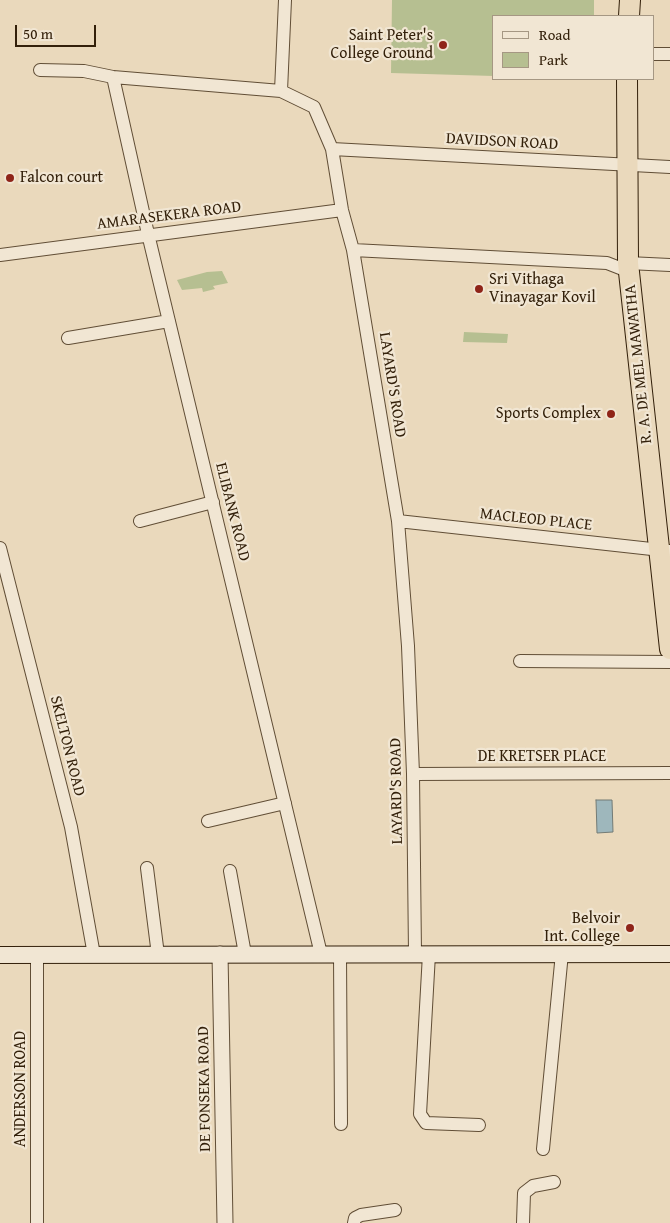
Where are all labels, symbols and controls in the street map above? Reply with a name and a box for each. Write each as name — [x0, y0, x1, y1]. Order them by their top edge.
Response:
scale bar — [18, 15, 99, 47]
legend — [492, 15, 655, 80]
text: 50 m — [23, 23, 53, 44]
text: Road — [539, 24, 570, 45]
place label: Saint Peter's College Ground — [331, 26, 433, 64]
marker: Saint Peter's College Ground — [437, 39, 449, 51]
text: Park — [539, 49, 568, 70]
street label: DAVIDSON ROAD — [445, 129, 559, 155]
place label: Falcon court — [20, 168, 103, 188]
marker: Falcon court — [4, 172, 16, 184]
street label: AMARASEKERA ROAD — [96, 198, 242, 234]
place label: Sri Vithaga Vinayagar Kovil — [489, 270, 596, 308]
marker: Sri Vithaga Vinayagar Kovil — [473, 283, 485, 295]
street label: R. A. DE MEL MAWATHA — [621, 283, 657, 445]
street label: LAYARD'S ROAD — [374, 331, 410, 439]
place label: Sports Complex — [496, 404, 601, 424]
marker: Sports Complex — [605, 408, 617, 420]
street label: ELIBANK ROAD — [210, 461, 254, 563]
street label: MACLEOD PLACE — [479, 505, 593, 535]
street label: SKELTON ROAD — [45, 694, 89, 798]
street label: LAYARD'S ROAD — [386, 738, 408, 844]
street label: DE KRETSER PLACE — [478, 747, 606, 767]
place label: Belvoir Int. College — [544, 909, 620, 947]
marker: Belvoir Int. College — [624, 922, 636, 934]
street label: DE FONSEKA ROAD — [194, 1026, 216, 1152]
street label: ANDERSON ROAD — [11, 1031, 31, 1147]

